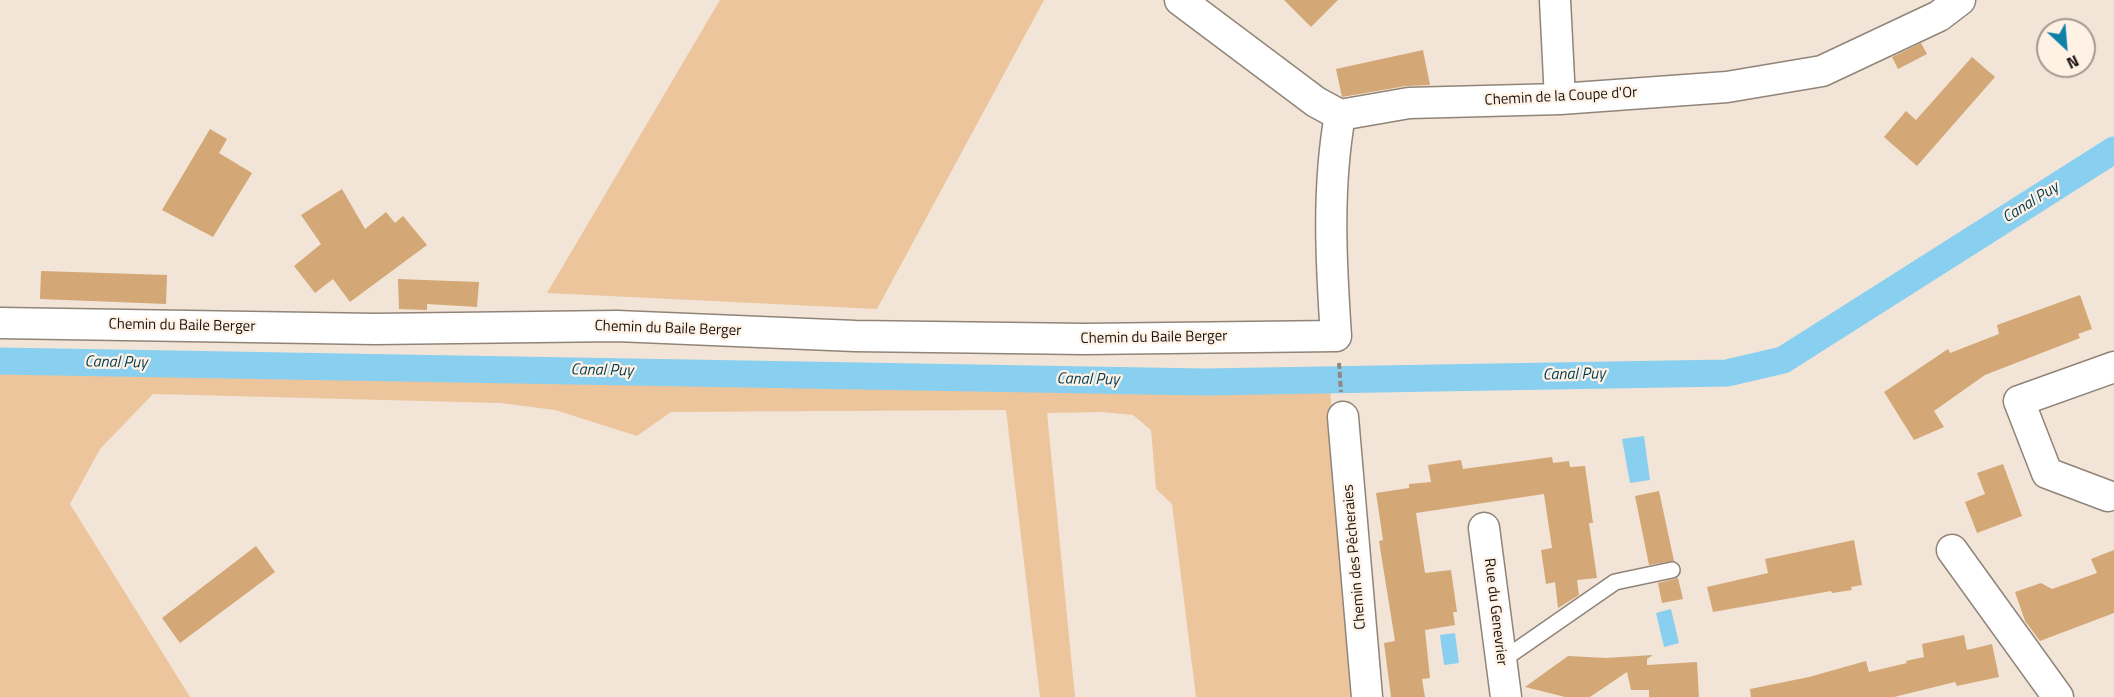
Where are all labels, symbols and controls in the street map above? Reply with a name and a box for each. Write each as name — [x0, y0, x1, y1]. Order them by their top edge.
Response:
north arrow — [2036, 18, 2096, 78]
text: N — [2063, 49, 2083, 76]
street label: Chemin de la Coupe d'Or — [1484, 84, 1638, 110]
water label: Canal Puy — [1999, 178, 2063, 228]
street label: Chemin du Baile Berger — [108, 316, 256, 336]
street label: Chemin du Baile Berger — [594, 317, 742, 341]
street label: Chemin du Baile Berger — [1080, 328, 1228, 348]
water label: Canal Puy — [84, 353, 148, 373]
water label: Canal Puy — [570, 361, 634, 381]
water label: Canal Puy — [1542, 365, 1606, 385]
water label: Canal Puy — [1056, 370, 1120, 390]
street label: Chemin des Pêcheraies — [1340, 484, 1370, 630]
street label: Rue du Genevrier — [1479, 557, 1511, 667]

